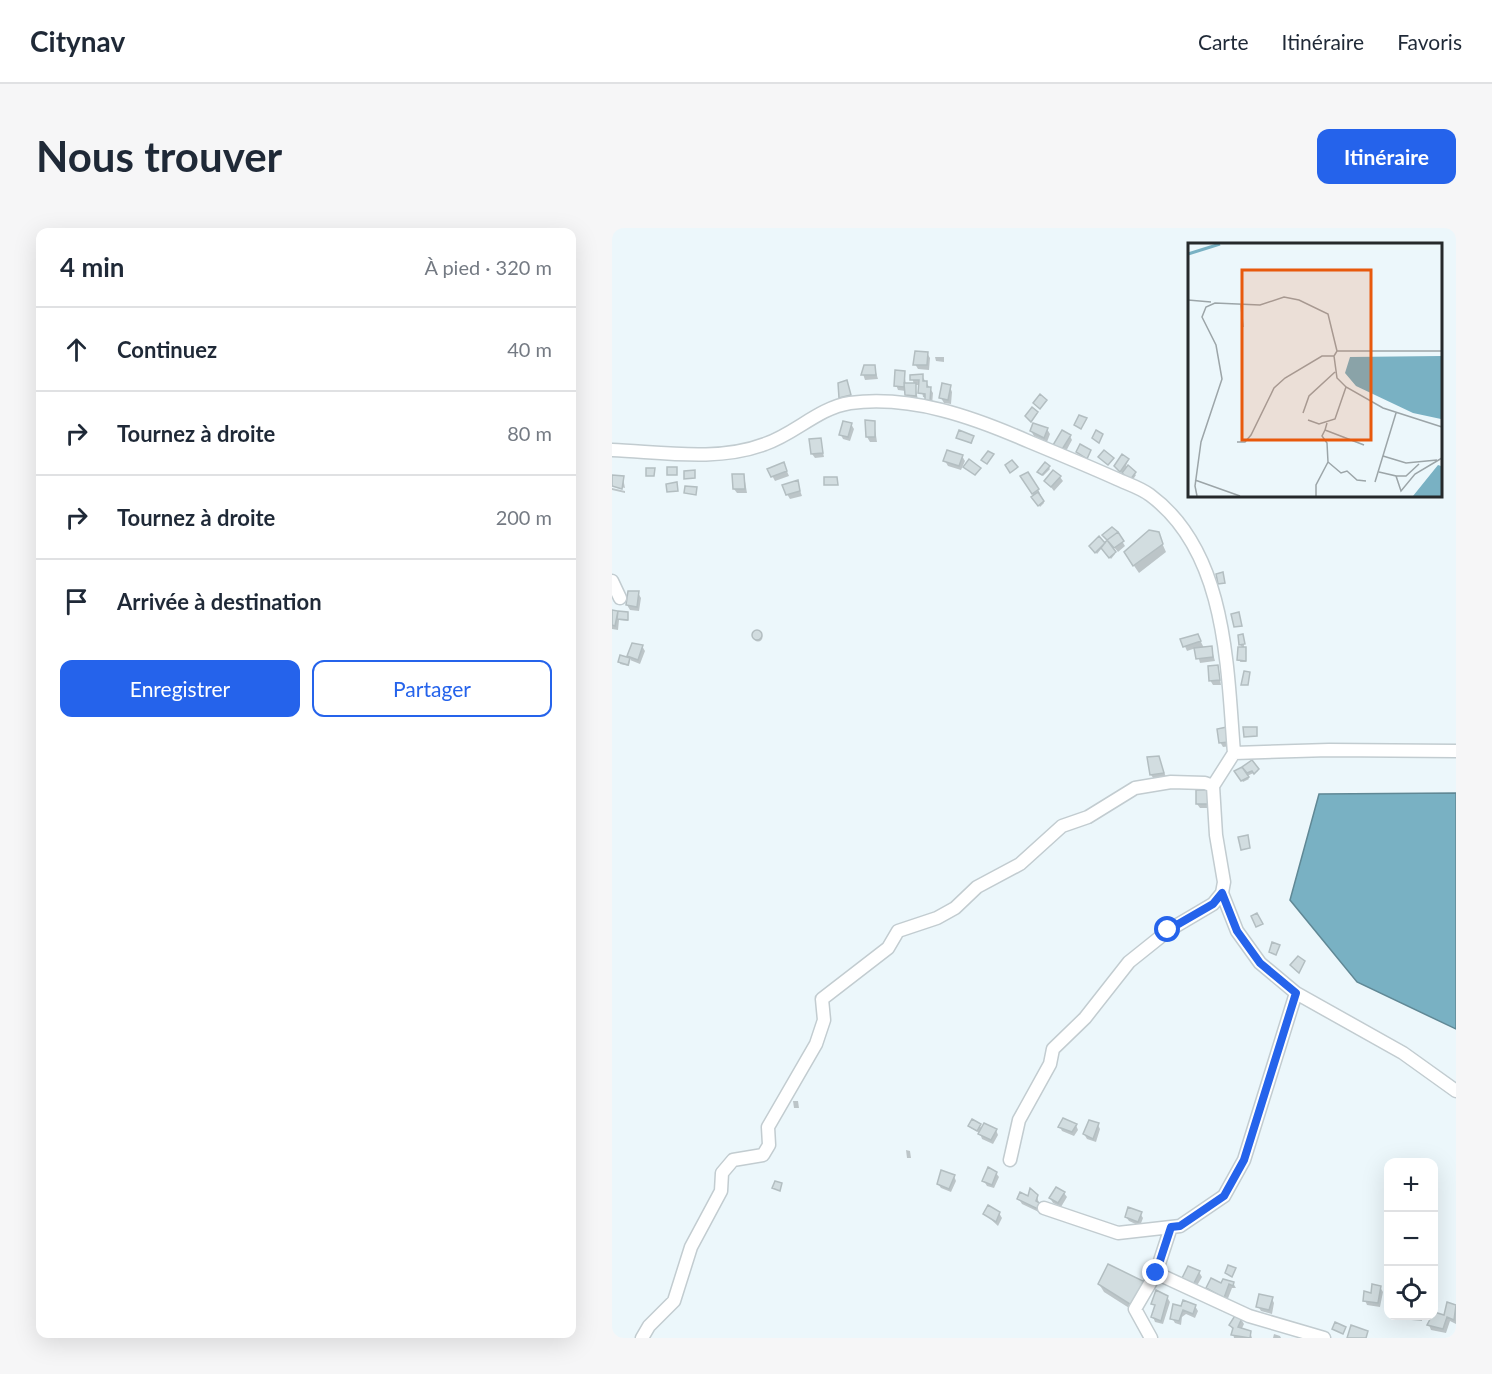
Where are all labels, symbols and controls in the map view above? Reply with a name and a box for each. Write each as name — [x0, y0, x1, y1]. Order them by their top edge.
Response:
text: Citynav — [30, 24, 125, 58]
text: Carte — [1198, 29, 1249, 54]
text: Itinéraire — [1282, 29, 1364, 54]
text: Favoris — [1397, 29, 1462, 54]
button: Itinéraire — [1317, 129, 1456, 184]
text: Nous trouver — [36, 131, 282, 181]
inset map — [1188, 243, 1441, 496]
text: 4 min — [60, 251, 124, 283]
text: À pied · 320 m — [424, 255, 552, 279]
icon: ahead — [60, 333, 93, 366]
text: Continuez — [117, 336, 217, 363]
text: 40 m — [507, 337, 552, 361]
icon: right — [60, 417, 93, 450]
text: Tournez à droite — [117, 420, 275, 447]
text: 80 m — [507, 421, 552, 445]
icon: right — [60, 501, 93, 534]
text: Tournez à droite — [117, 504, 275, 531]
text: 200 m — [496, 505, 552, 529]
icon: arrive — [60, 585, 93, 618]
text: Arrivée à destination — [117, 588, 322, 615]
button: Enregistrer — [60, 660, 300, 717]
button: Partager — [312, 660, 552, 717]
route start — [1154, 916, 1180, 942]
map controls — [1384, 1158, 1438, 1320]
button: + — [1384, 1158, 1438, 1212]
button: − — [1384, 1212, 1438, 1266]
route end — [1142, 1259, 1168, 1285]
button: locate — [1384, 1266, 1438, 1320]

